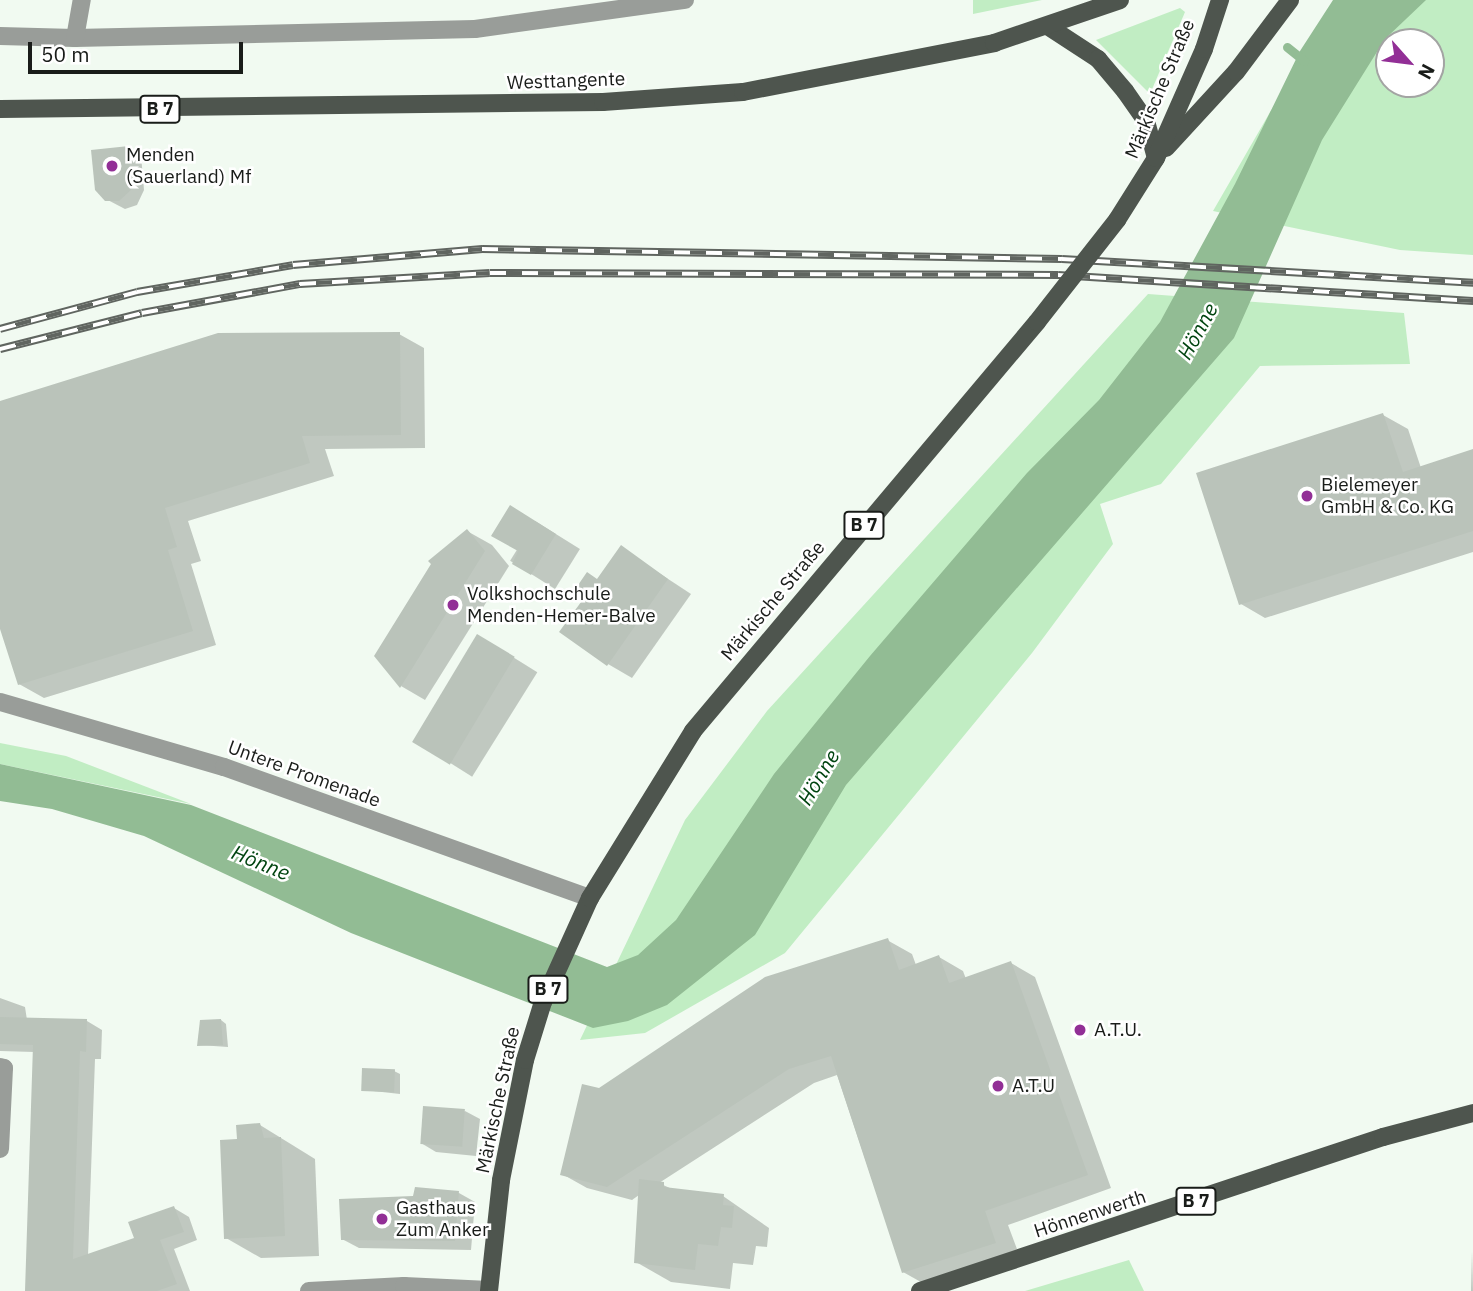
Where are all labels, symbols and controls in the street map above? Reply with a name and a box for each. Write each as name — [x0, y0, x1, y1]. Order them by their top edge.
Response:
street label: Märkische Straße — [1120, 16, 1200, 162]
scale bar — [32, 28, 247, 72]
north arrow — [1375, 28, 1445, 98]
text: 50 m — [41, 40, 90, 68]
text: N — [1413, 60, 1441, 84]
street label: Westtangente — [506, 68, 626, 94]
road number: B 7 — [139, 94, 181, 124]
place label: Menden (Sauerland) Mf — [126, 144, 251, 188]
marker: Menden (Sauerland) Mf — [104, 158, 120, 174]
water label: Hönne — [1171, 298, 1223, 364]
place label: Bielemeyer GmbH & Co. KG — [1321, 474, 1454, 518]
marker: Bielemeyer GmbH & Co. KG — [1299, 488, 1315, 504]
road number: B 7 — [843, 510, 885, 540]
street label: Märkische Straße — [716, 537, 830, 665]
place label: Volkshochschule Menden-Hemer-Balve — [467, 583, 656, 627]
marker: Volkshochschule Menden-Hemer-Balve — [445, 597, 461, 613]
street label: Untere Promenade — [225, 736, 383, 812]
water label: Hönne — [792, 745, 844, 809]
water label: Hönne — [228, 839, 294, 885]
road number: B 7 — [527, 974, 569, 1004]
place label: A.T.U. — [1094, 1019, 1142, 1041]
marker: A.T.U. — [1072, 1022, 1088, 1038]
street label: Märkische Straße — [471, 1025, 525, 1175]
place label: A.T.U — [1012, 1075, 1055, 1097]
marker: A.T.U — [990, 1078, 1006, 1094]
street label: Hönnenwerth — [1031, 1185, 1149, 1243]
road number: B 7 — [1175, 1186, 1217, 1216]
place label: Gasthaus Zum Anker — [396, 1197, 489, 1241]
marker: Gasthaus Zum Anker — [374, 1211, 390, 1227]

